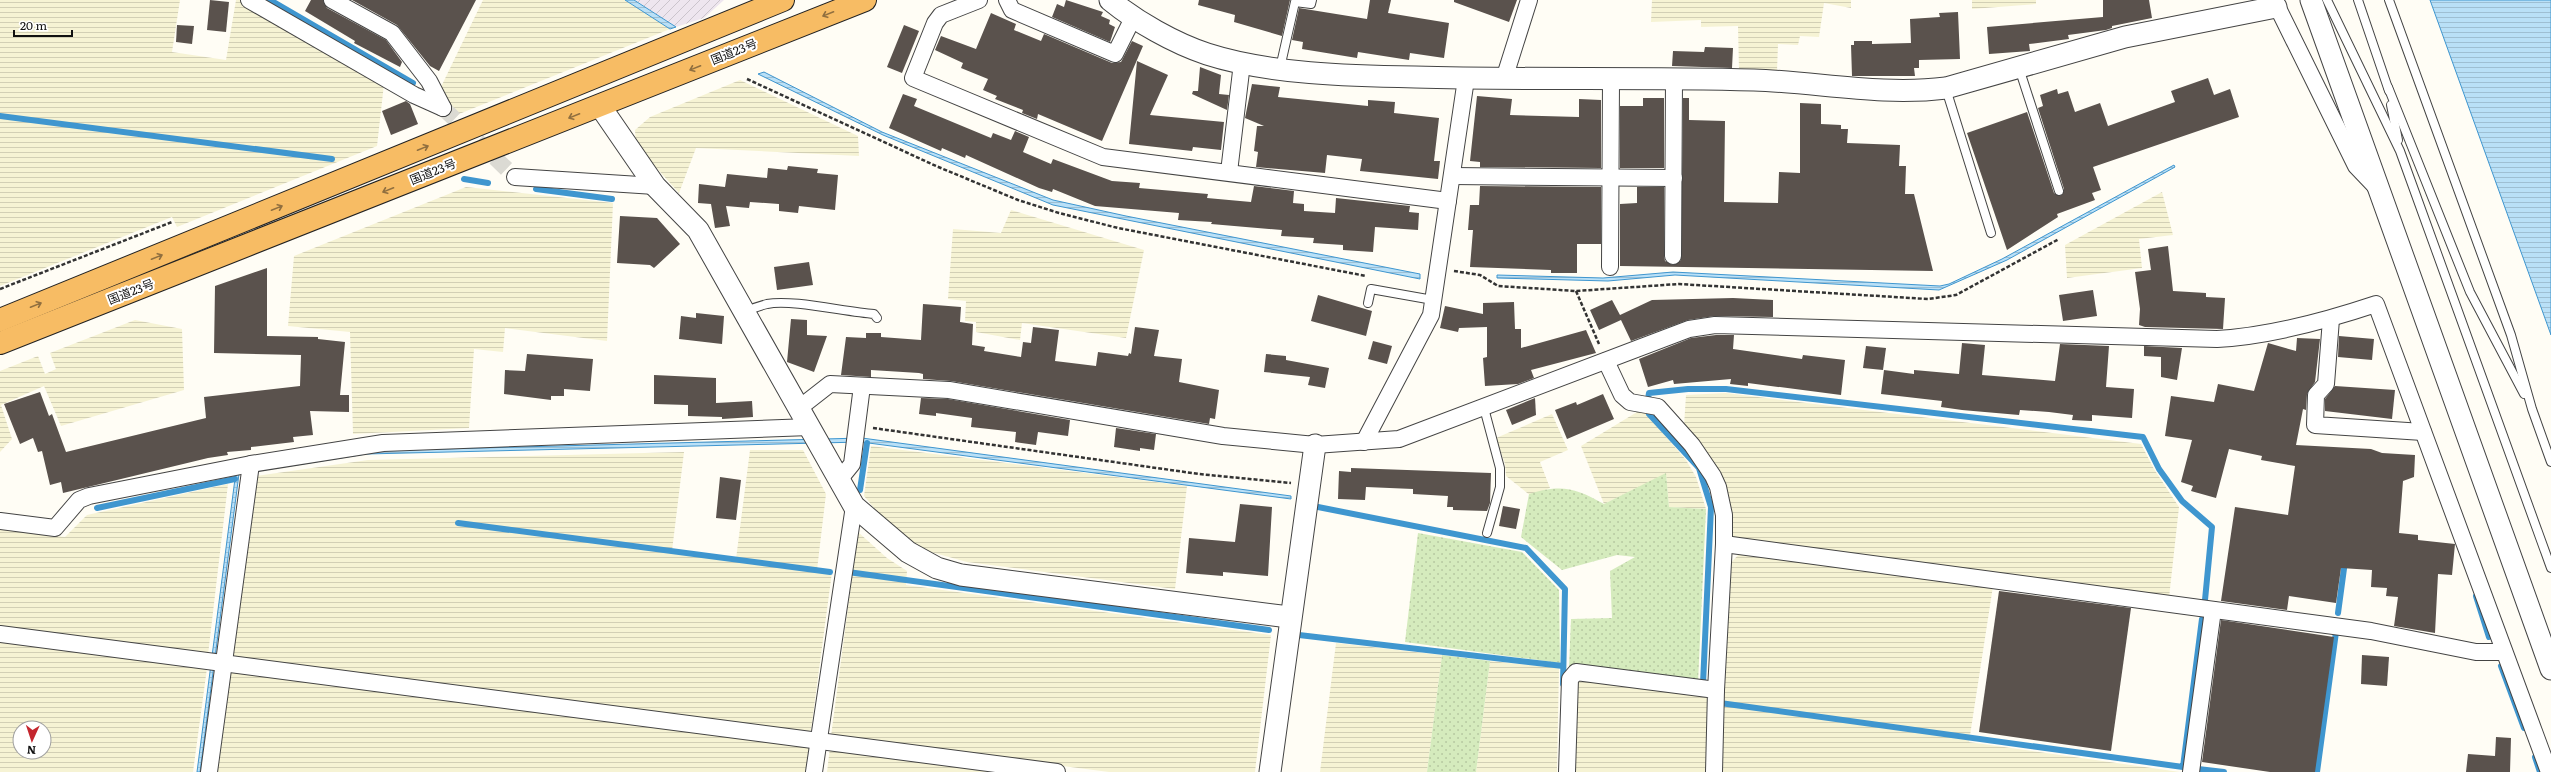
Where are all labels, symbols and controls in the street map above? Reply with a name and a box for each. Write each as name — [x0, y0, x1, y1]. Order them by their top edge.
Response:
one-way arrow — [823, 11, 835, 19]
scale bar — [14, 12, 72, 38]
text: 20 m — [20, 16, 47, 34]
street label: 国道23号 — [708, 34, 760, 69]
one-way arrow — [689, 65, 701, 72]
one-way arrow — [568, 113, 580, 121]
one-way arrow — [417, 143, 429, 151]
street label: 国道23号 — [407, 154, 459, 189]
one-way arrow — [383, 187, 395, 195]
one-way arrow — [271, 203, 283, 211]
one-way arrow — [150, 252, 162, 260]
street label: 国道23号 — [105, 274, 157, 308]
one-way arrow — [30, 301, 42, 309]
north arrow — [12, 720, 52, 760]
text: N — [26, 743, 36, 759]

